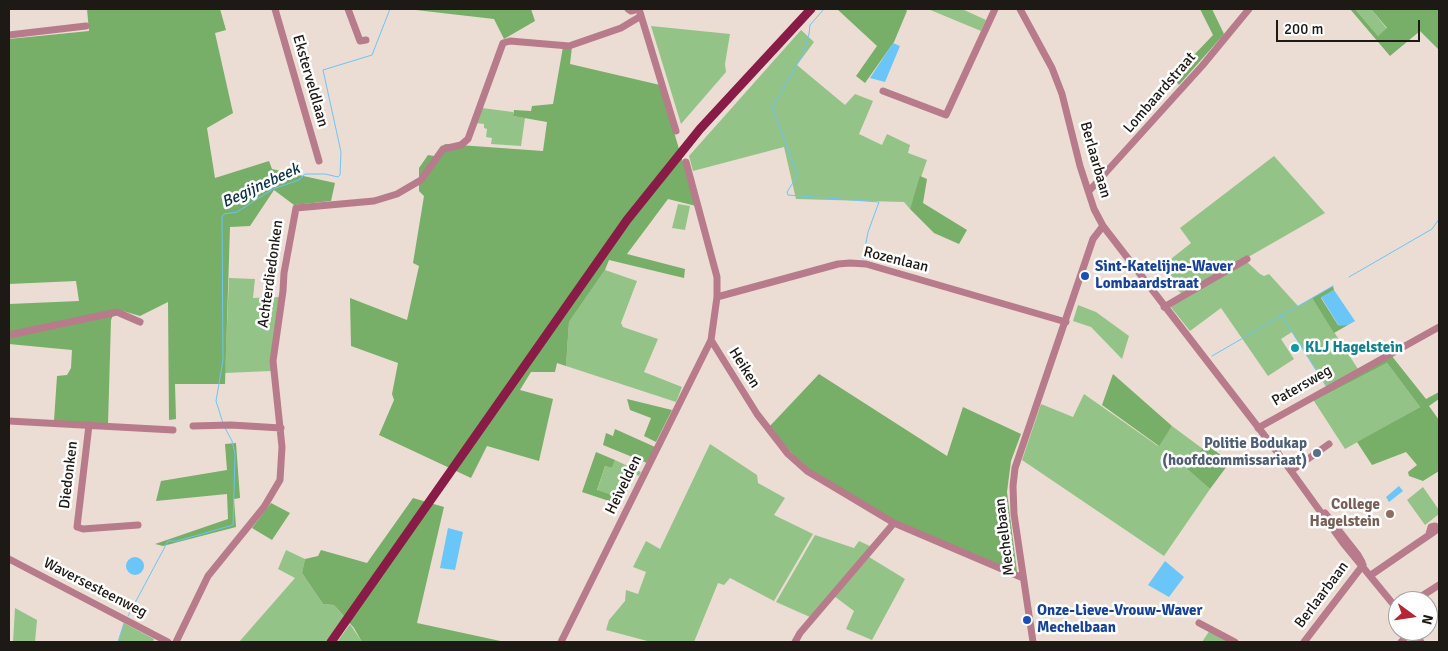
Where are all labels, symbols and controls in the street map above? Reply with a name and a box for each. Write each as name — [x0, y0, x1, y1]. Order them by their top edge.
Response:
scale bar — [1278, 10, 1422, 42]
text: 200 m — [1284, 20, 1324, 38]
street label: Eksterveldlaan — [288, 33, 332, 129]
street label: Lombaardstraat — [1120, 49, 1200, 137]
street label: Berlaarbaan — [1076, 120, 1114, 200]
water label: Begijnebeek — [219, 160, 303, 212]
street label: Achterdiedonken — [255, 219, 287, 329]
street label: Rozenlaan — [862, 243, 930, 277]
place label: Sint-Katelijne-Waver Lombaardstraat — [1095, 258, 1233, 293]
marker: Sint-Katelijne-Waver Lombaardstraat — [1079, 270, 1091, 282]
place label: KLJ Hagelstein — [1305, 339, 1403, 357]
marker: KLJ Hagelstein — [1289, 342, 1301, 354]
street label: Heiken — [725, 344, 763, 392]
street label: Patersweg — [1269, 362, 1335, 410]
place label: Politie Bodukap (hoofdcommissariaat) — [1162, 435, 1307, 470]
street label: Diedonken — [56, 440, 82, 510]
marker: Politie Bodukap (hoofdcommissariaat) — [1311, 447, 1323, 459]
street label: Heivelden — [602, 452, 646, 518]
place label: College Hagelstein — [1310, 496, 1380, 531]
street label: Mechelbaan — [991, 497, 1019, 577]
marker: College Hagelstein — [1384, 508, 1396, 520]
street label: Waversesteenweg — [40, 554, 150, 622]
street label: Berlaarbaan — [1291, 558, 1353, 632]
north arrow — [1388, 591, 1438, 641]
place label: Onze-Lieve-Vrouw-Waver Mechelbaan — [1037, 602, 1203, 637]
text: N — [1418, 613, 1436, 626]
marker: Onze-Lieve-Vrouw-Waver Mechelbaan — [1021, 614, 1033, 626]

